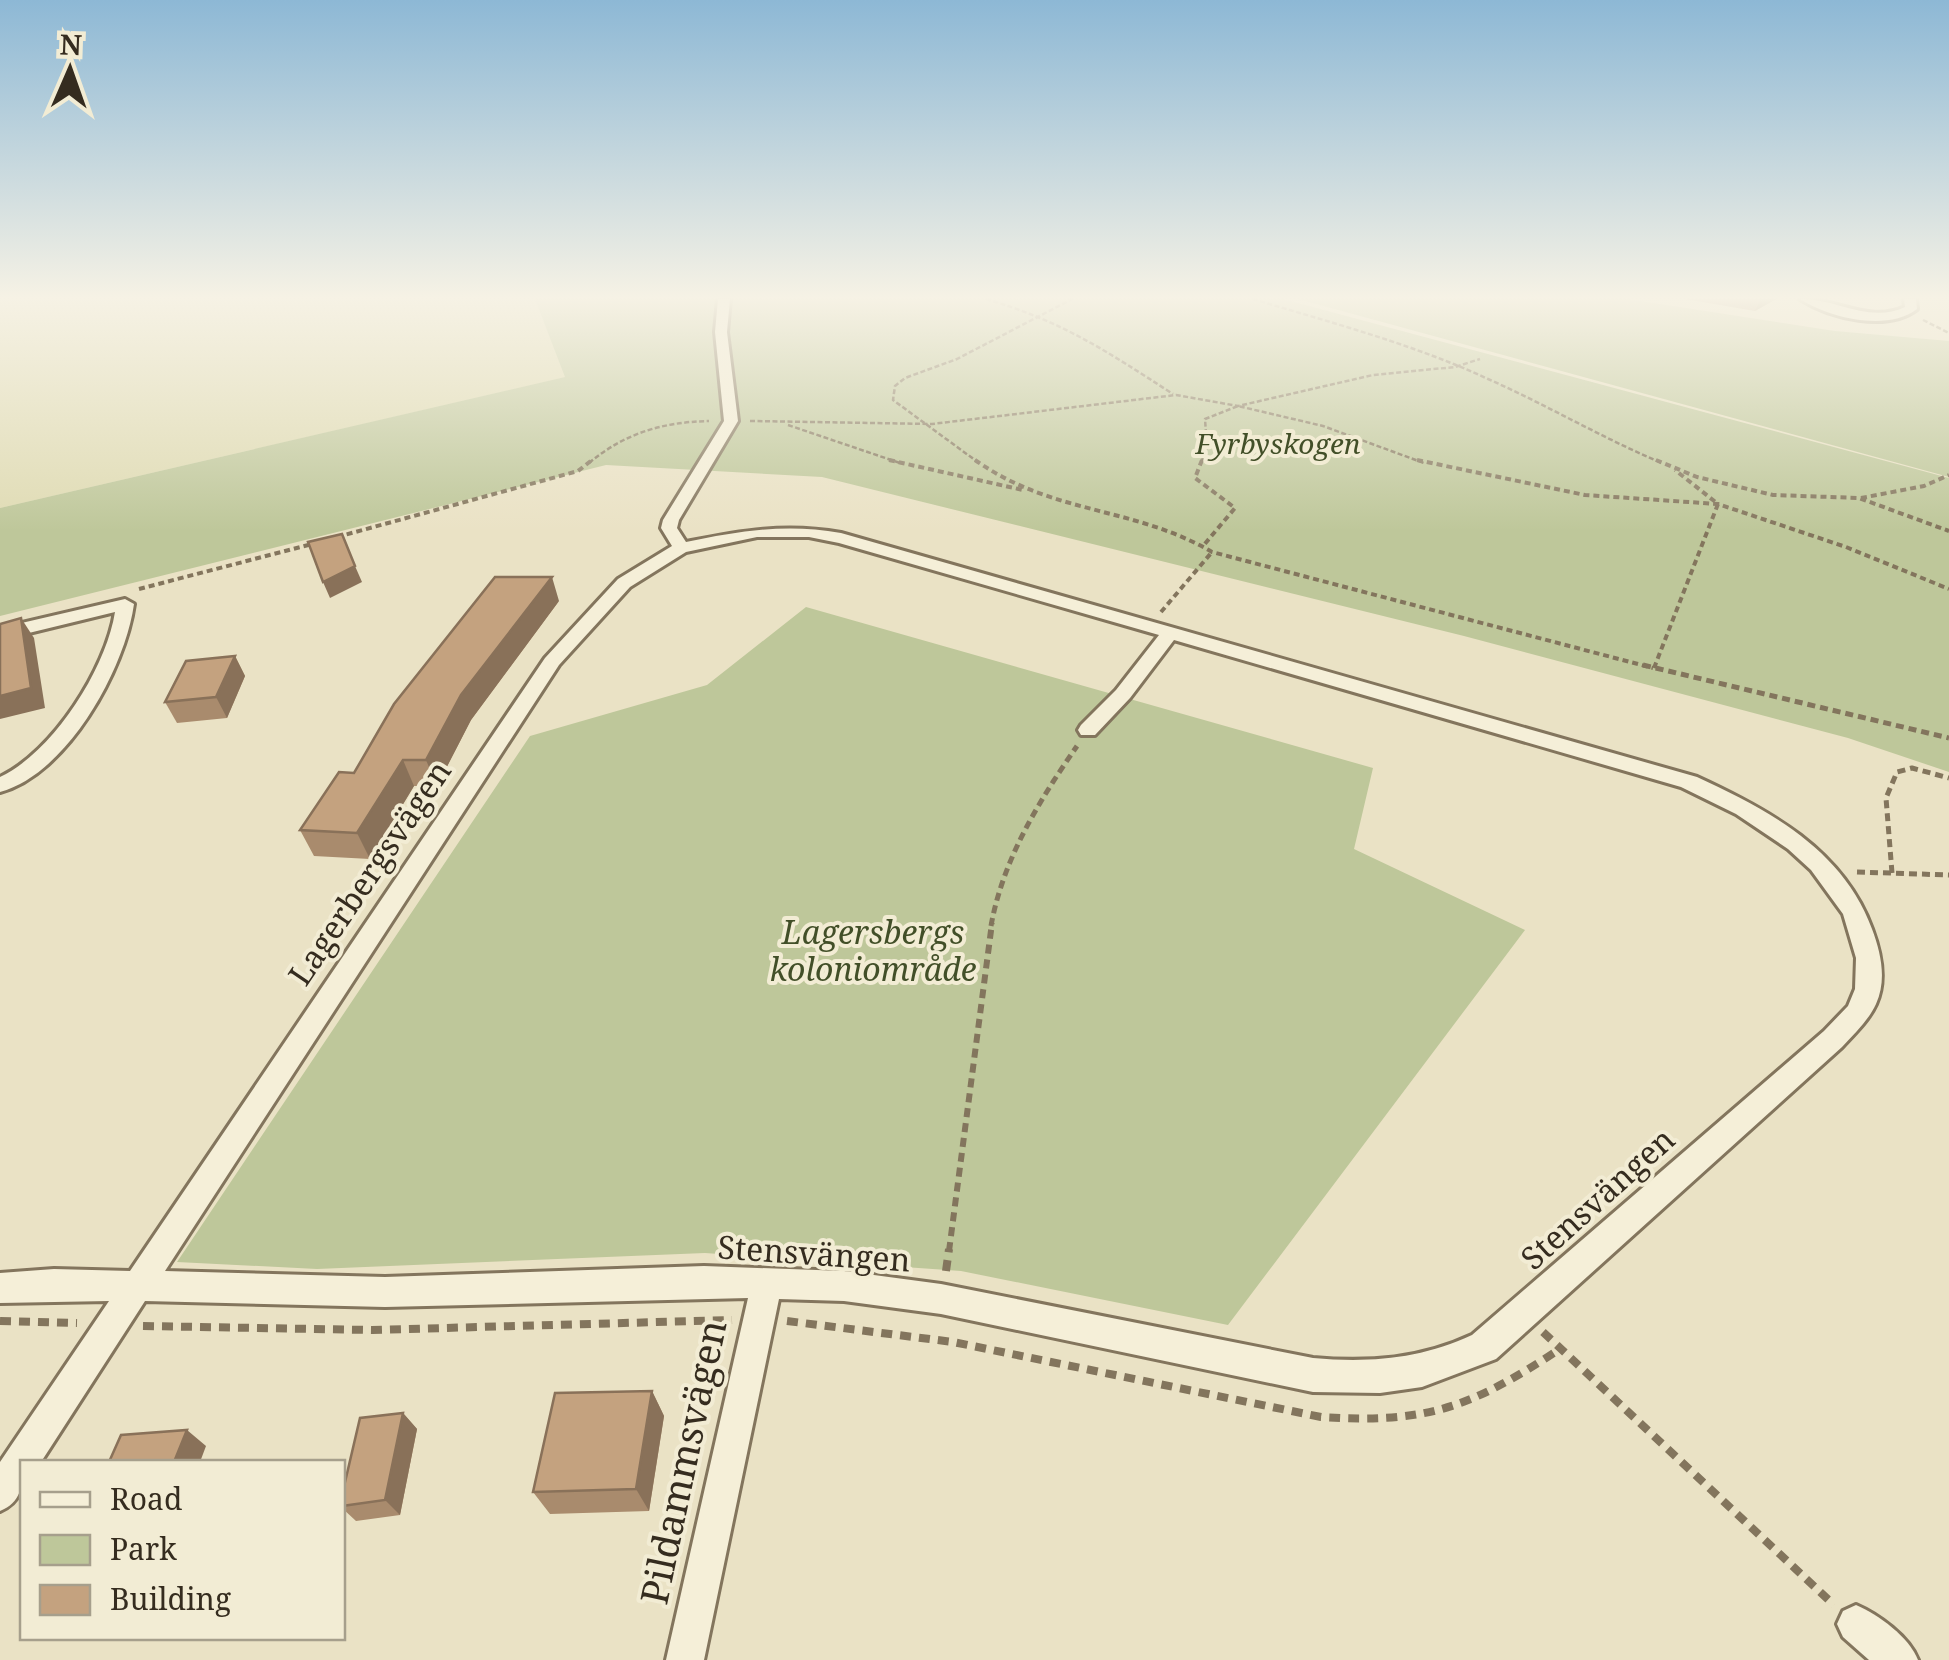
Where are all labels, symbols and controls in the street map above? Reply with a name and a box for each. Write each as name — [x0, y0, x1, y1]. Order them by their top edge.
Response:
north arrow — [20, 20, 120, 120]
text: N — [59, 25, 83, 63]
park label: Fyrbyskogen — [1195, 424, 1361, 462]
street label: Lagerbergsvägen — [278, 751, 460, 993]
park label: Lagersbergs koloniområde — [769, 910, 977, 990]
street label: Stensvängen — [1511, 1117, 1683, 1278]
street label: Stensvängen — [716, 1224, 912, 1281]
street label: Pildammsvägen — [627, 1315, 738, 1608]
legend — [20, 1460, 345, 1640]
text: Road — [110, 1478, 182, 1519]
text: Park — [110, 1528, 177, 1569]
text: Building — [110, 1578, 231, 1619]

